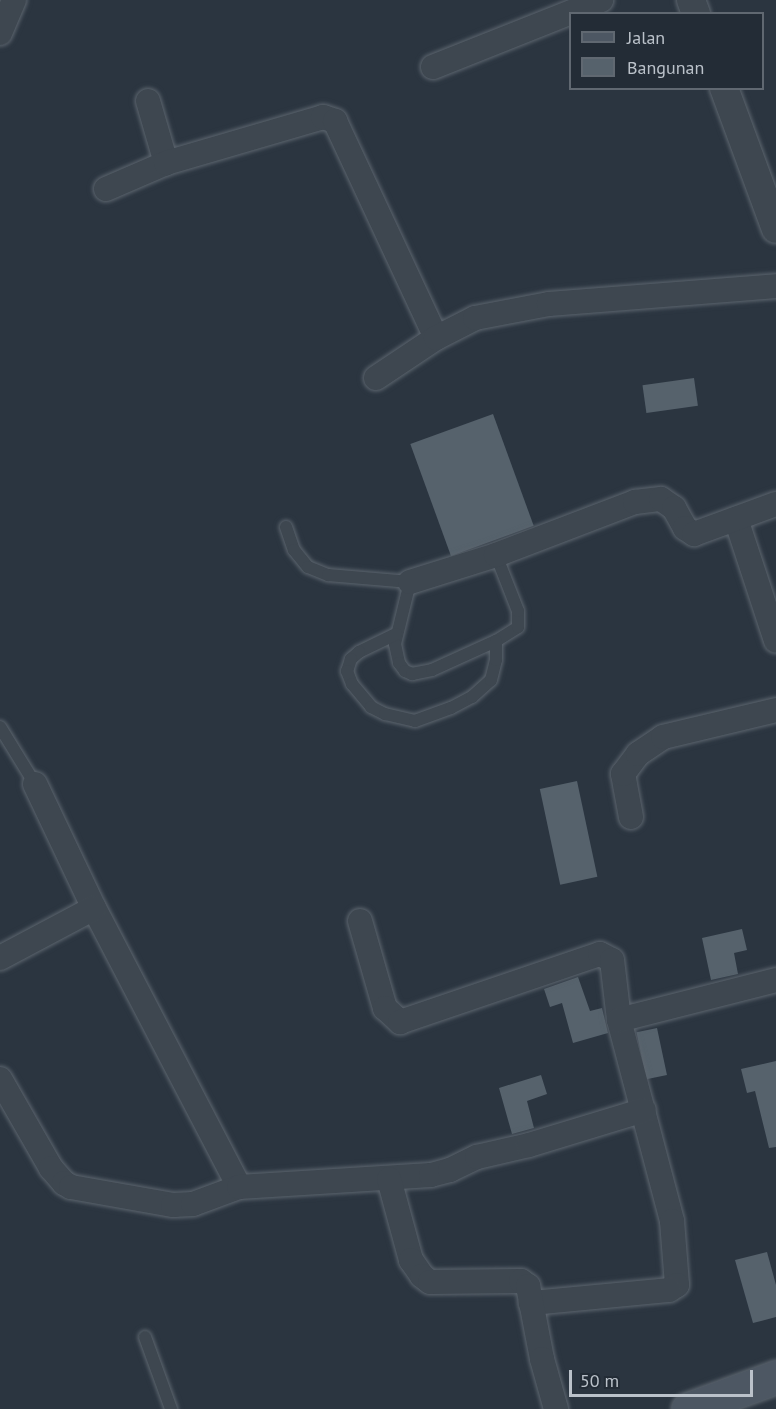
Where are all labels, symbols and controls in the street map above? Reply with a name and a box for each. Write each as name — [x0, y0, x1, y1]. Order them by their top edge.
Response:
legend — [569, 12, 764, 90]
text: Jalan — [627, 26, 665, 49]
text: Bangunan — [627, 56, 704, 79]
scale bar — [572, 1358, 756, 1396]
text: 50 m — [580, 1369, 619, 1392]

